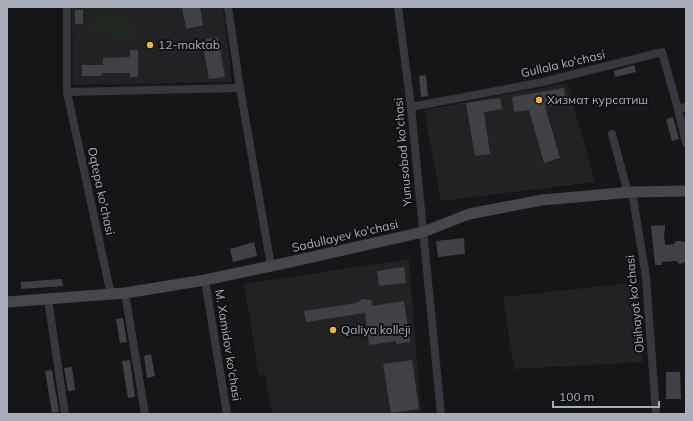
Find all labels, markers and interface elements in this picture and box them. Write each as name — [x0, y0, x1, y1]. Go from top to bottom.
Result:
place label: 12-maktab — [158, 37, 220, 52]
marker: 12-maktab — [145, 40, 155, 50]
street label: Gullola ko'chasi — [519, 47, 607, 80]
place label: Хизмат курсатиш — [547, 92, 648, 107]
marker: Хизмат курсатиш — [534, 95, 544, 105]
street label: Yunusobod ko'chasi — [390, 97, 415, 208]
street label: Oqtepa ko'chasi — [85, 146, 118, 236]
street label: Sadullayev ko'chasi — [290, 216, 400, 255]
street label: Obihayot ko'chasi — [622, 254, 647, 354]
street label: M. Xamidov ko'chasi — [212, 288, 245, 402]
place label: Qaliya kolleji — [341, 322, 411, 337]
marker: Qaliya kolleji — [328, 325, 338, 335]
scale bar — [553, 383, 659, 409]
text: 100 m — [559, 389, 594, 404]

